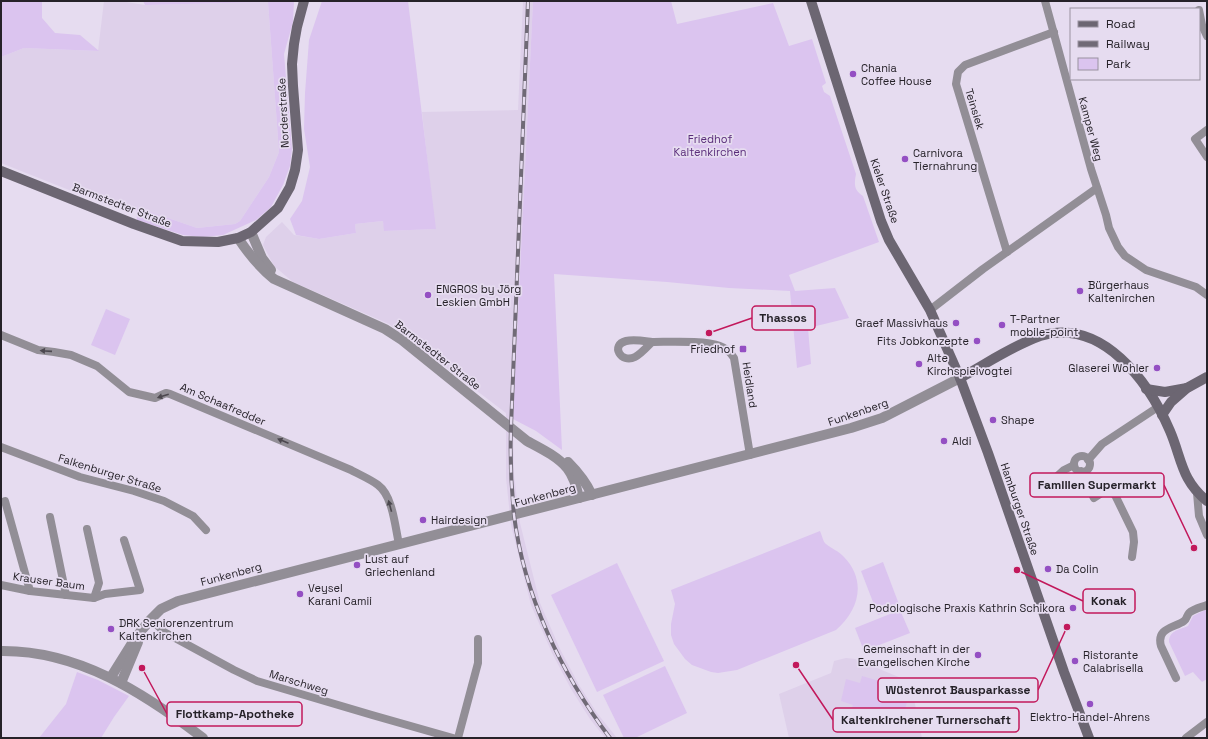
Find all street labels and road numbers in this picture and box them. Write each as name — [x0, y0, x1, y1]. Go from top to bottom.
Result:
street label: Norderstraße — [274, 78, 292, 148]
street label: Teinsiek — [962, 87, 988, 131]
street label: Kamper Weg — [1076, 95, 1106, 163]
street label: Kieler Straße — [867, 157, 903, 225]
street label: Barmstedter Straße — [70, 180, 174, 230]
street label: Barmstedter Straße — [392, 317, 484, 393]
street label: Heidland — [739, 361, 761, 409]
street label: Am Schaafredder — [178, 380, 268, 428]
street label: Funkenberg — [826, 395, 890, 429]
street label: Falkenburger Straße — [57, 451, 163, 495]
street label: Hamburger Straße — [998, 461, 1042, 557]
street label: Funkenberg — [513, 480, 577, 510]
street label: Funkenberg — [199, 559, 263, 589]
street label: Krauser Baum — [12, 569, 86, 593]
street label: Marschweg — [268, 666, 330, 698]

